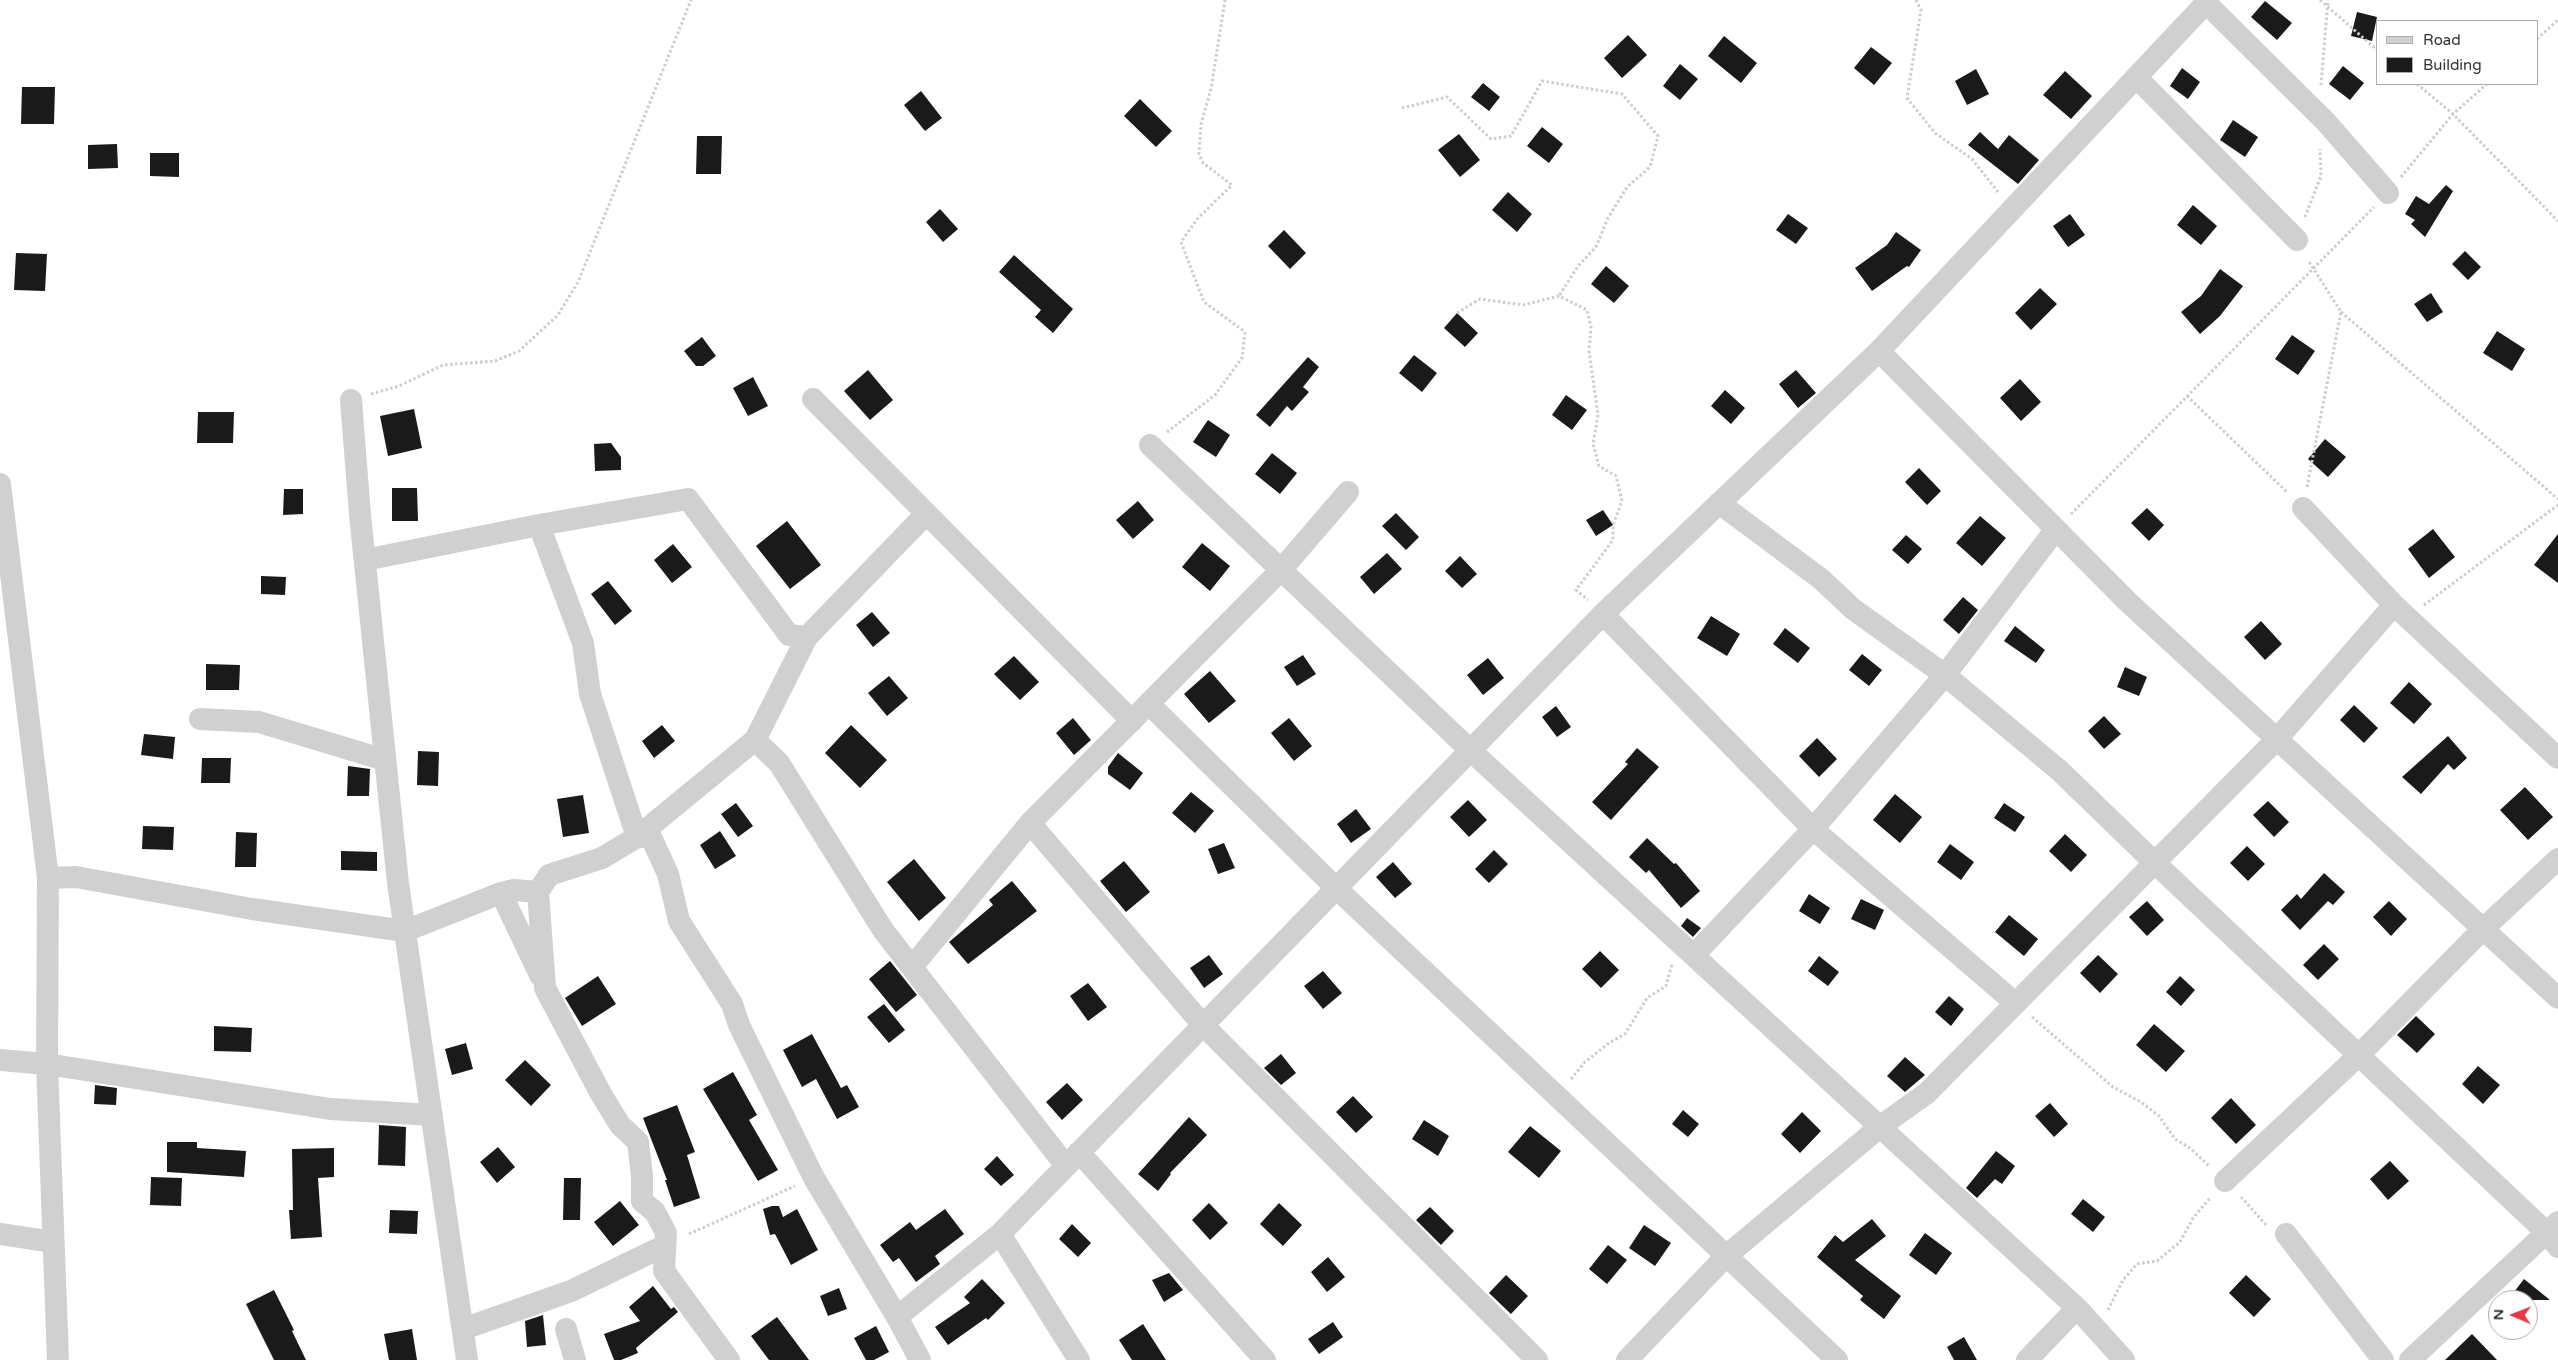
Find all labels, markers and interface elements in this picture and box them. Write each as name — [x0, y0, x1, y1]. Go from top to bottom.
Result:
legend — [2376, 20, 2538, 85]
text: Road — [2423, 31, 2461, 49]
text: Building — [2423, 56, 2482, 74]
north arrow — [2488, 1290, 2538, 1340]
text: N — [2490, 1309, 2507, 1321]

